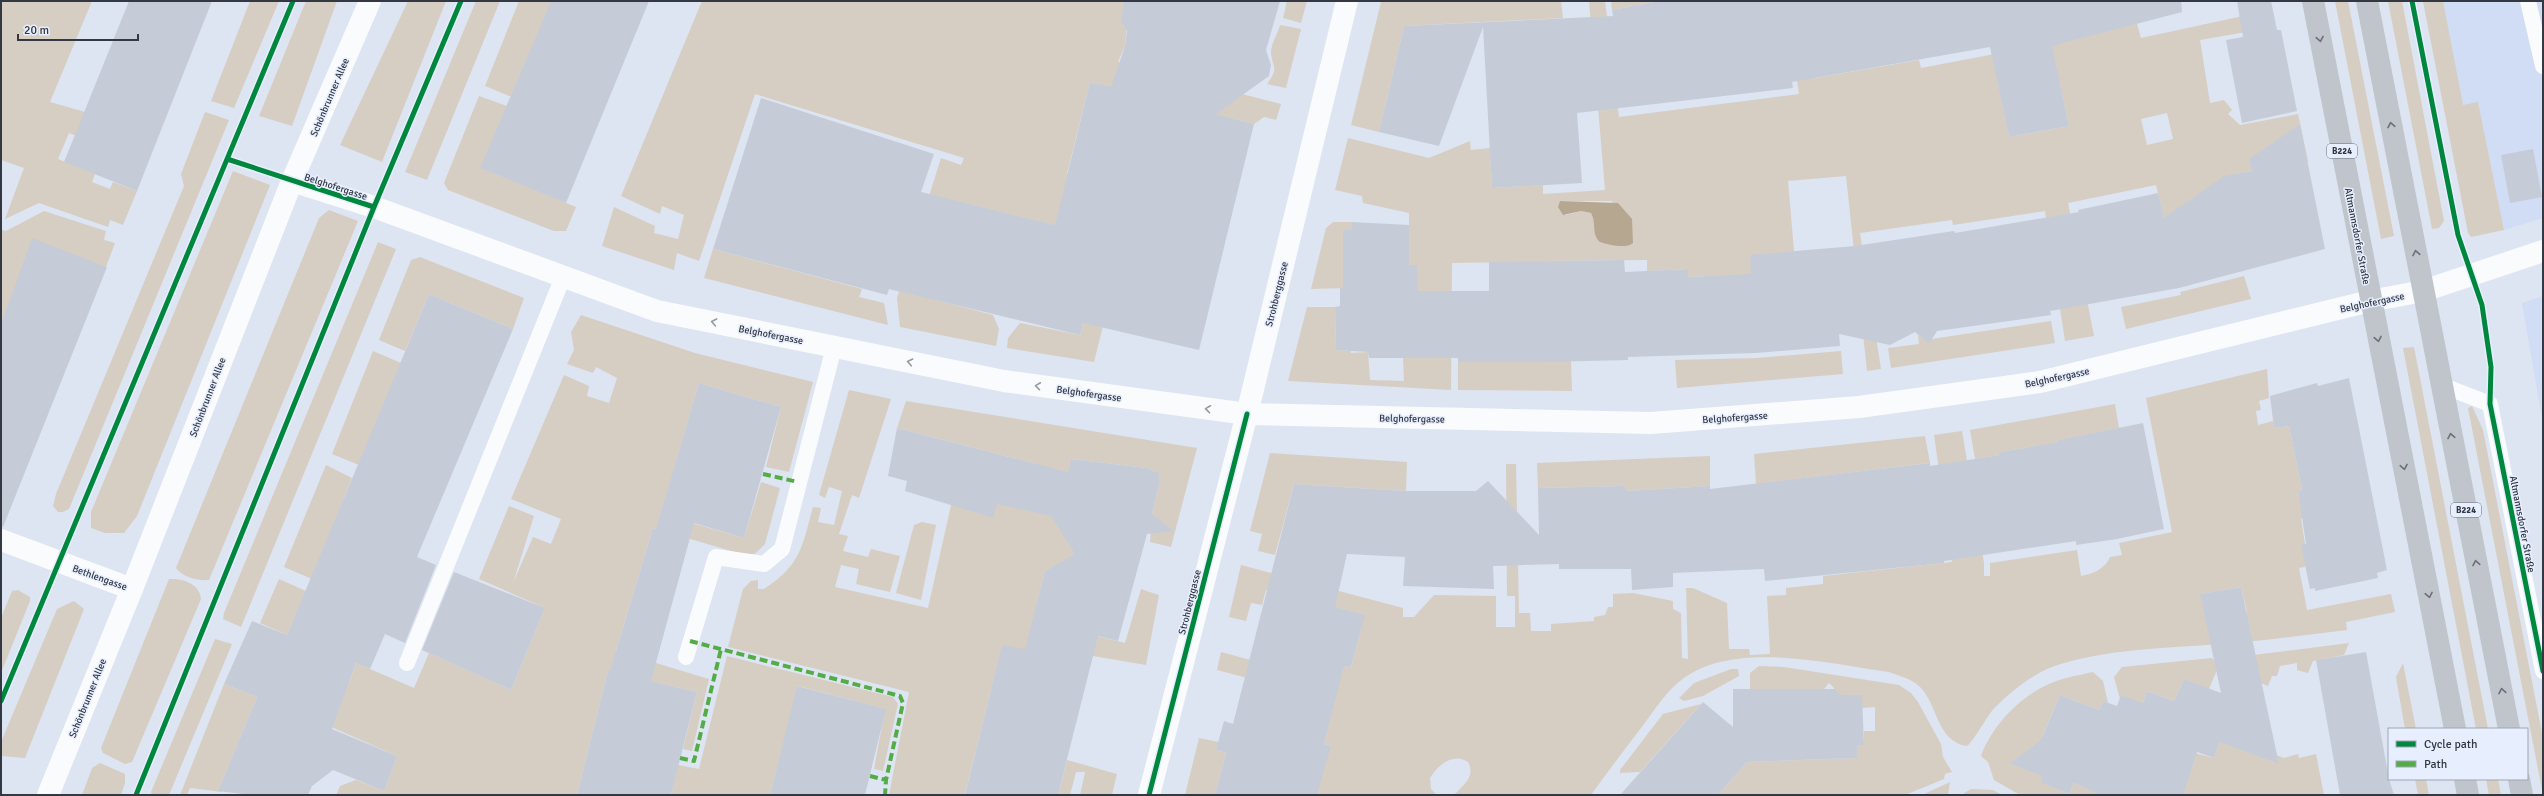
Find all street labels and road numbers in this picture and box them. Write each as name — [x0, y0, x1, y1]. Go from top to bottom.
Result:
street label: Schönbrunner Allee — [308, 56, 352, 139]
road number: B224 — [2327, 144, 2357, 158]
street label: Belghofergasse — [303, 171, 369, 203]
street label: Altmannsdorfer Straße — [2342, 187, 2372, 286]
street label: Strohberggasse — [1263, 261, 1291, 328]
street label: Belghofergasse — [2339, 290, 2406, 316]
street label: Belghofergasse — [737, 323, 804, 347]
street label: Schönbrunner Allee — [187, 356, 229, 439]
street label: Belghofergasse — [2024, 365, 2091, 391]
street label: Belghofergasse — [1055, 383, 1122, 405]
street label: Belghofergasse — [1702, 410, 1768, 426]
street label: Belghofergasse — [1379, 412, 1445, 426]
street label: Altmannsdorfer Straße — [2507, 475, 2537, 574]
road number: B224 — [2451, 503, 2481, 517]
street label: Bethlengasse — [71, 562, 129, 593]
street label: Strohberggasse — [1176, 569, 1204, 636]
street label: Schönbrunner Allee — [67, 657, 109, 740]

